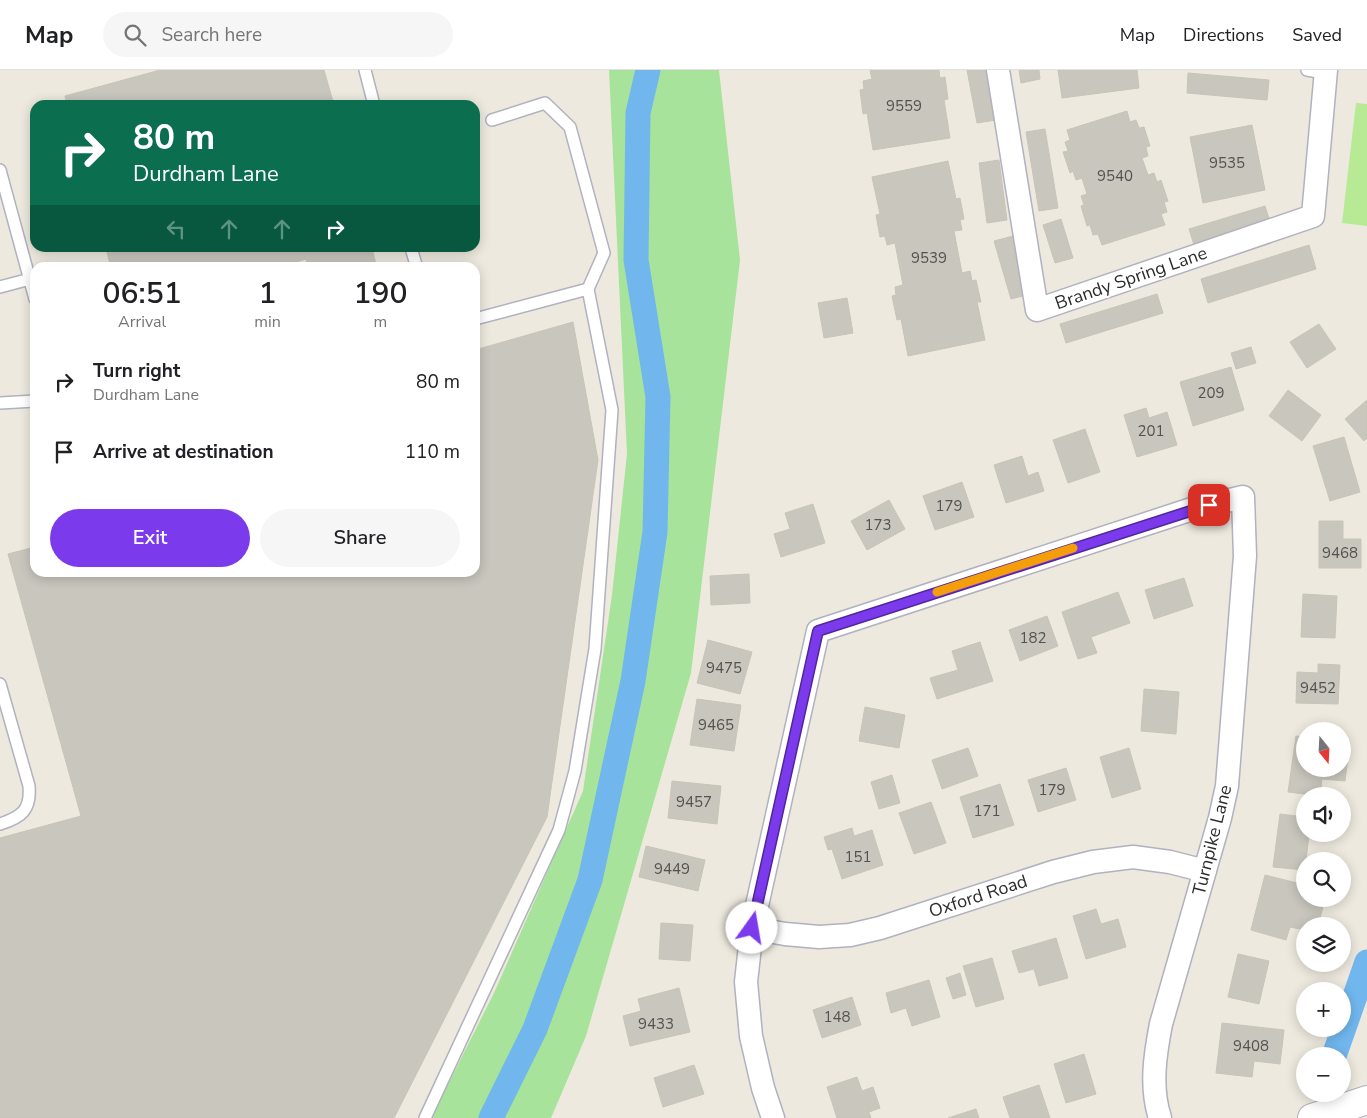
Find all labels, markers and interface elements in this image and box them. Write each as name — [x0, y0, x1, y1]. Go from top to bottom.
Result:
search box — [103, 12, 453, 57]
text: Map — [25, 19, 73, 51]
icon: search — [121, 21, 149, 49]
text: Search here — [161, 22, 262, 48]
text: Map — [1120, 23, 1155, 47]
text: Directions — [1183, 23, 1264, 47]
text: Saved — [1292, 23, 1342, 47]
house number: 9559 — [886, 96, 922, 116]
text: 80 m — [133, 114, 215, 161]
icon: right — [50, 120, 115, 185]
house number: 9535 — [1209, 153, 1245, 173]
text: Durdham Lane — [133, 159, 279, 189]
house number: 9540 — [1097, 166, 1133, 186]
icon: left — [162, 215, 190, 243]
icon: ahead — [215, 215, 243, 243]
icon: ahead — [268, 215, 296, 243]
icon: right — [321, 215, 349, 243]
street label: Brandy Spring Lane — [1052, 241, 1210, 315]
house number: 9539 — [911, 248, 947, 268]
text: 06:51 — [103, 273, 182, 314]
text: 1 — [259, 273, 277, 314]
text: 190 — [353, 273, 407, 314]
text: Arrival — [118, 311, 166, 333]
text: min — [254, 311, 281, 333]
text: m — [374, 311, 387, 333]
text: Turn right — [93, 358, 180, 384]
icon: right — [50, 368, 78, 396]
text: 80 m — [416, 369, 460, 395]
house number: 209 — [1197, 383, 1225, 403]
text: Durdham Lane — [93, 384, 199, 406]
house number: 201 — [1137, 421, 1165, 441]
icon: arrive — [50, 438, 78, 466]
text: Arrive at destination — [93, 439, 274, 465]
text: 110 m — [405, 439, 460, 465]
pin — [1188, 484, 1230, 526]
icon: arrive — [1195, 491, 1223, 519]
house number: 179 — [935, 496, 963, 516]
button: Exit — [50, 509, 250, 567]
button: Share — [260, 509, 460, 567]
house number: 173 — [864, 515, 892, 535]
house number: 9468 — [1322, 543, 1358, 563]
house number: 182 — [1019, 628, 1047, 648]
house number: 9475 — [706, 658, 742, 678]
house number: 9452 — [1300, 678, 1336, 698]
house number: 9465 — [698, 715, 734, 735]
north arrow — [1296, 722, 1351, 778]
map controls — [1296, 722, 1351, 1102]
house number: 179 — [1038, 780, 1066, 800]
street label: Turnpike Lane — [1187, 782, 1237, 898]
button: sound — [1296, 787, 1351, 842]
house number: 9457 — [676, 792, 712, 812]
house number: 171 — [973, 801, 1001, 821]
house number: 151 — [844, 847, 872, 867]
button: search — [1296, 852, 1351, 907]
house number: 9449 — [654, 859, 690, 879]
street label: Oxford Road — [926, 869, 1030, 923]
position arrow — [725, 901, 777, 953]
button: layers — [1296, 917, 1351, 972]
button: + — [1296, 982, 1351, 1037]
house number: 148 — [823, 1007, 851, 1027]
house number: 9433 — [638, 1014, 674, 1034]
house number: 9408 — [1233, 1036, 1269, 1056]
button: − — [1296, 1047, 1351, 1102]

